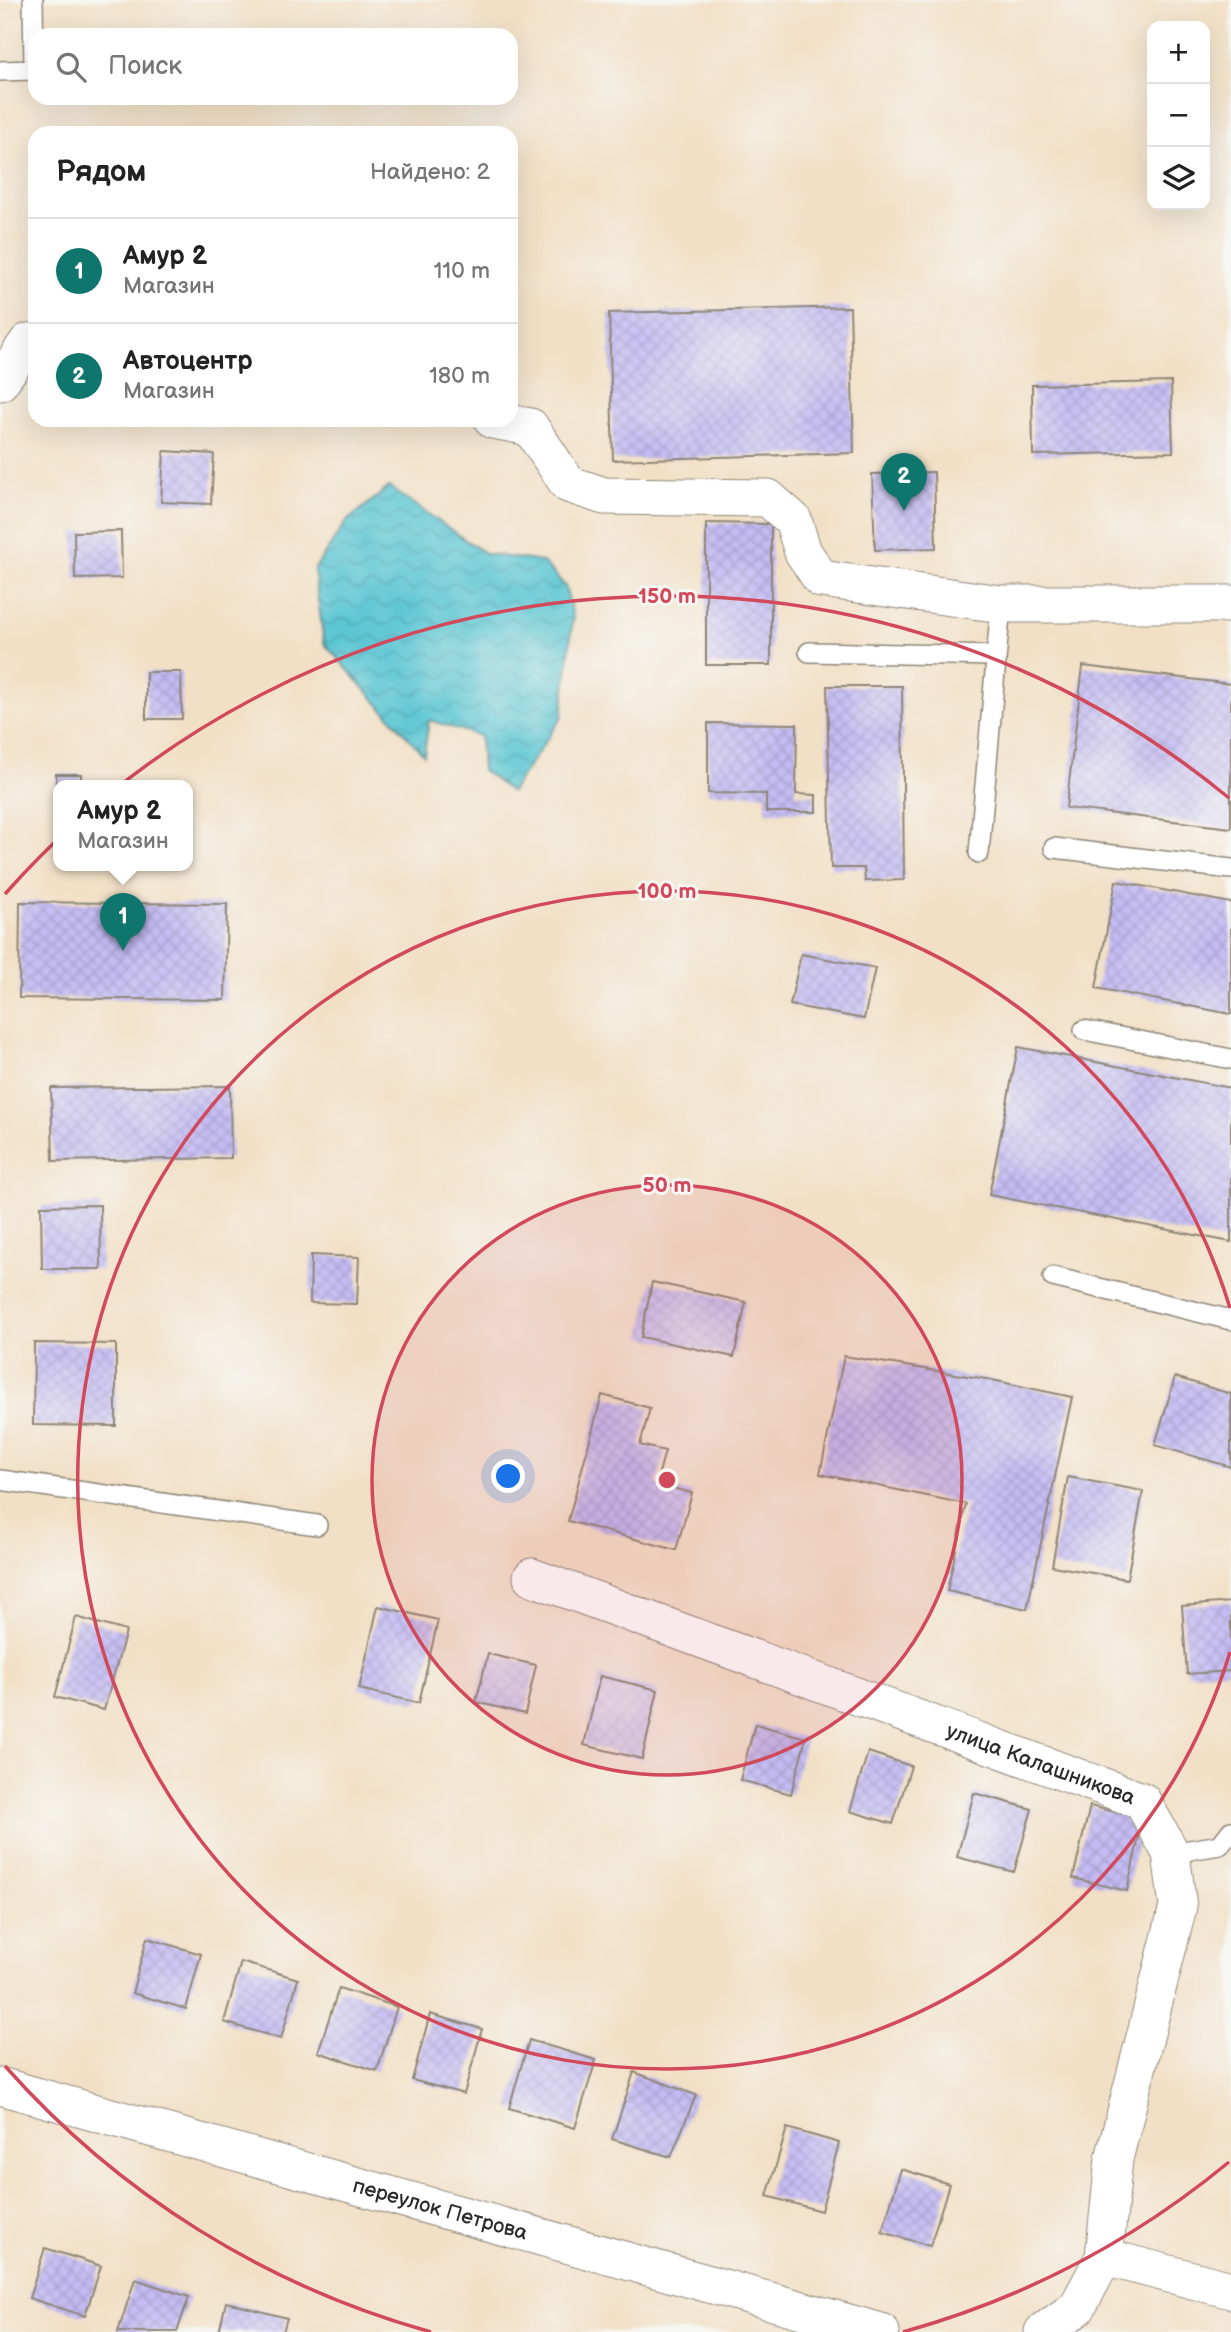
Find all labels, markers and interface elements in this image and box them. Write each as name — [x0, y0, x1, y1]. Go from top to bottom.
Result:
map controls — [1147, 21, 1210, 210]
button: + — [1147, 21, 1210, 84]
search box — [28, 28, 518, 105]
icon: search — [52, 48, 90, 86]
text: Поиск — [108, 51, 182, 82]
button: − — [1147, 84, 1210, 147]
button: layers — [1147, 147, 1210, 210]
text: Рядом — [56, 154, 146, 190]
text: Найдено: 2 — [370, 158, 490, 186]
text: Амур 2 — [123, 241, 207, 272]
text: 1 — [74, 257, 84, 285]
text: 110 m — [433, 257, 490, 285]
text: Магазин — [123, 272, 215, 300]
text: Автоцентр — [123, 346, 253, 377]
text: 2 — [72, 362, 86, 390]
text: 180 m — [429, 362, 490, 390]
text: Магазин — [123, 377, 215, 405]
pin: 2 — [881, 453, 927, 511]
text: 150 m — [638, 584, 696, 609]
popup — [53, 780, 193, 871]
text: Амур 2 — [77, 796, 161, 827]
text: Магазин — [77, 827, 169, 855]
text: 100 m — [638, 879, 696, 904]
pin: 1 — [100, 893, 146, 951]
text: 50 m — [643, 1173, 691, 1198]
your location — [491, 1459, 525, 1493]
centre of rings — [655, 1468, 679, 1492]
street label: улица Калашникова — [943, 1718, 1139, 1811]
street label: переулок Петрова — [350, 2173, 531, 2246]

